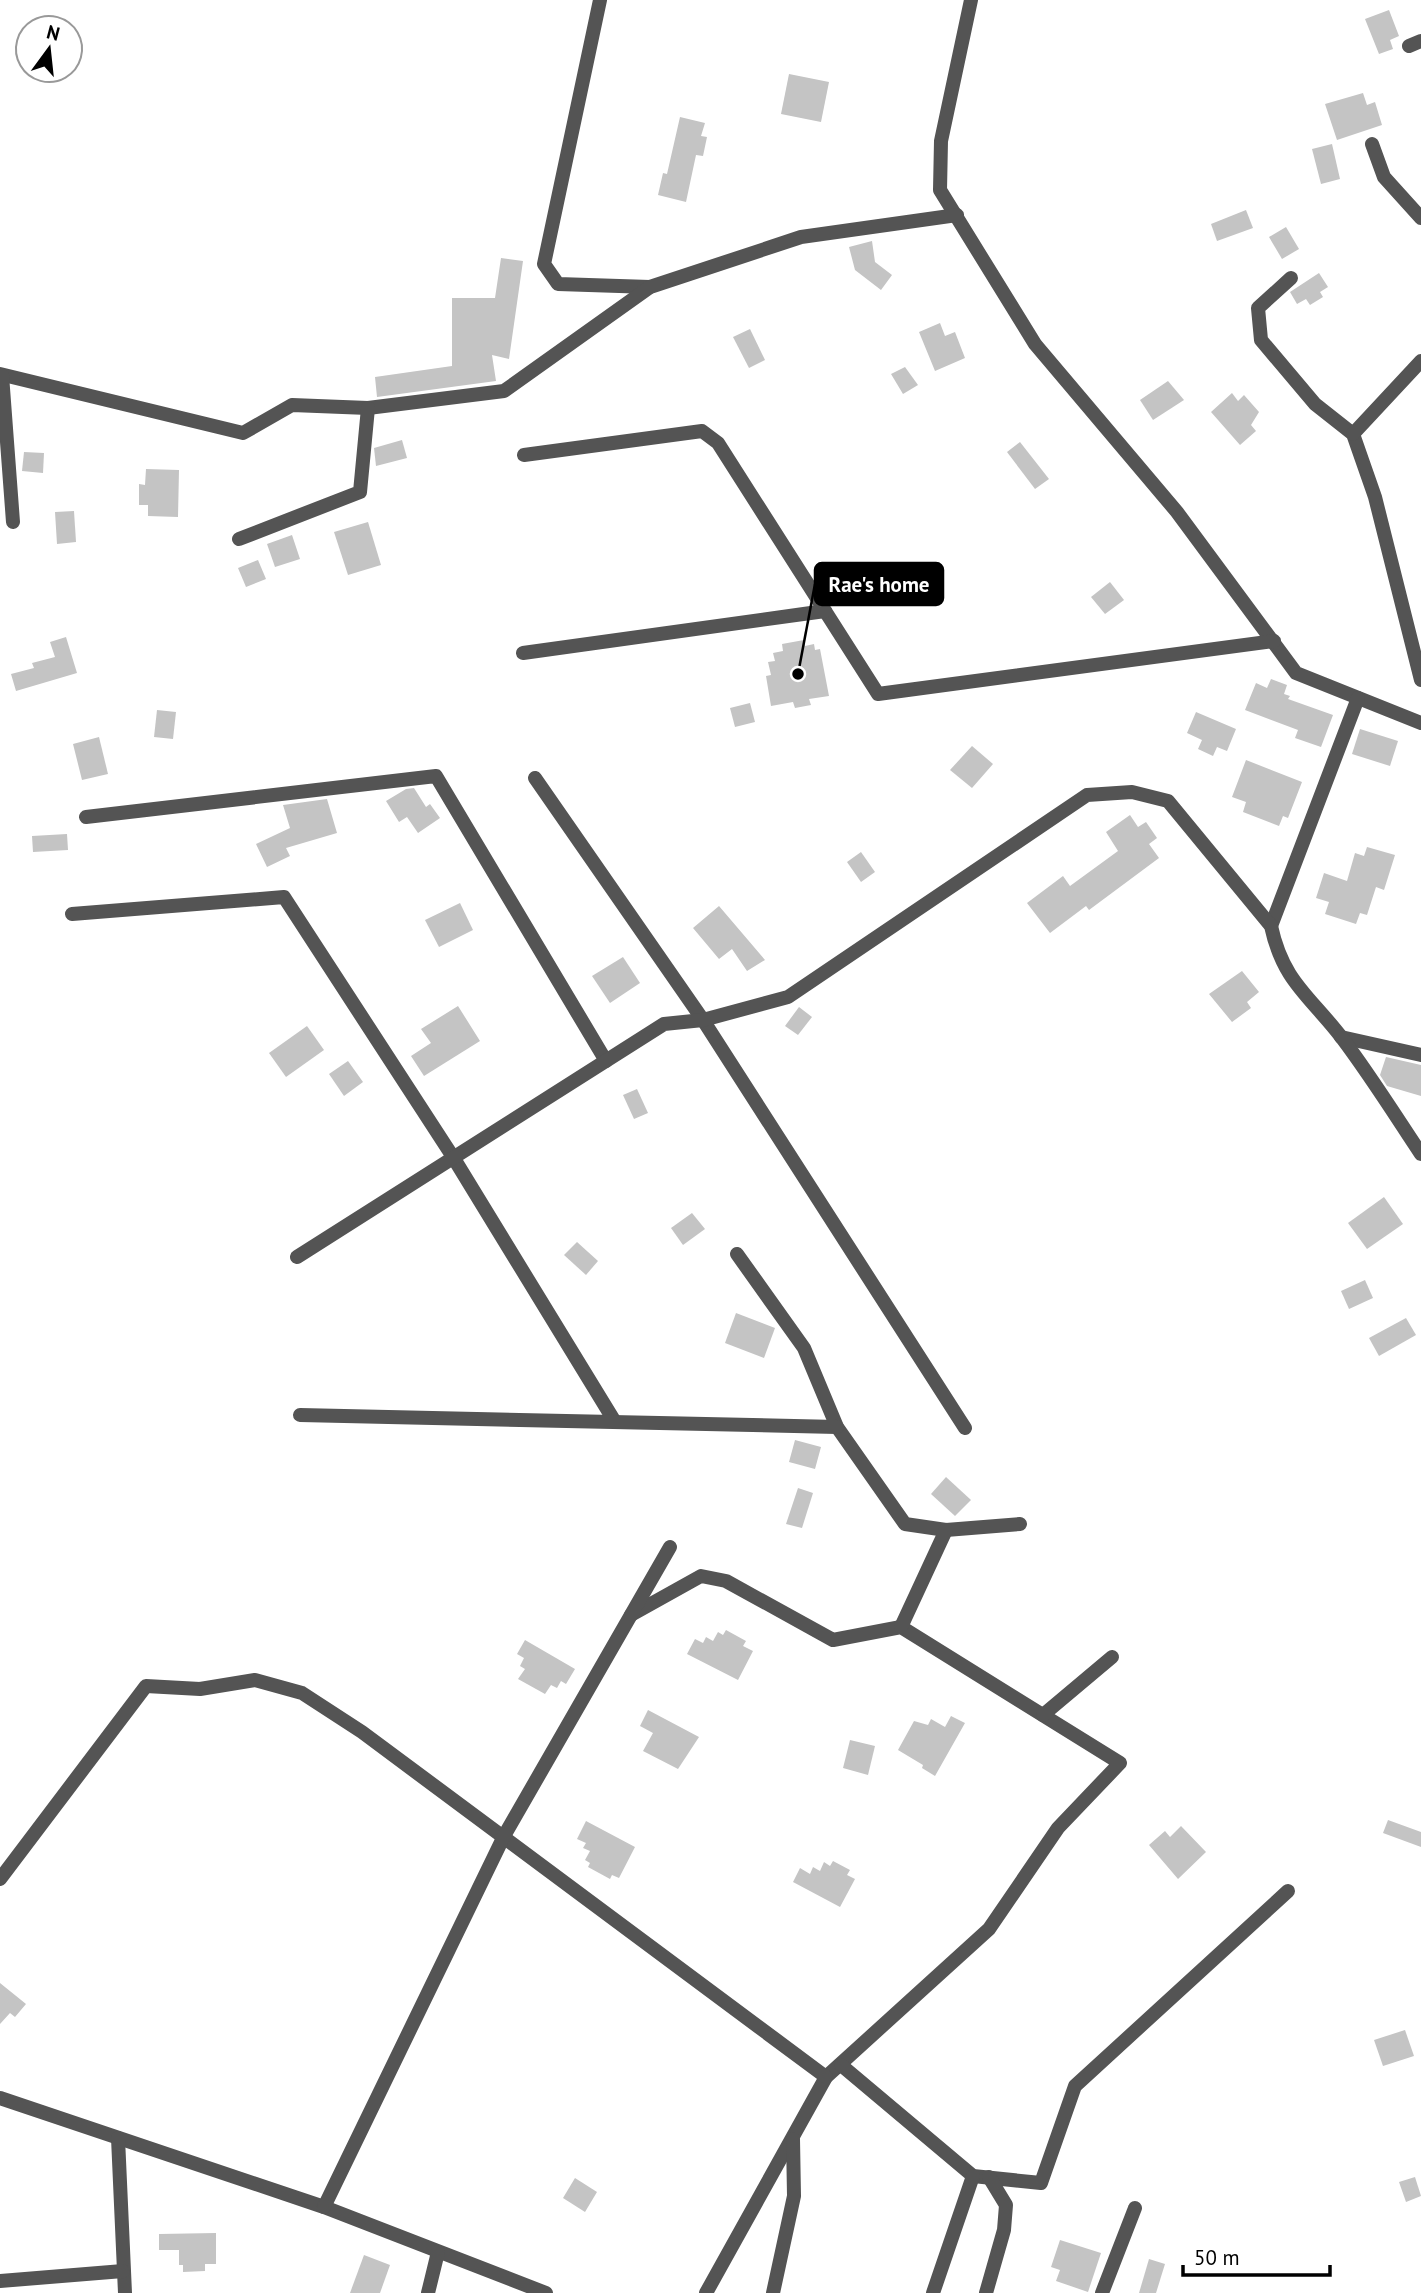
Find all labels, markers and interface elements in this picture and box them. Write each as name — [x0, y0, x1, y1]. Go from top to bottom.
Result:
north arrow — [14, 14, 84, 84]
text: N — [44, 19, 63, 46]
callout: Rae's home — [815, 563, 943, 605]
text: Rae's home — [829, 571, 929, 598]
scale bar — [1183, 2234, 1330, 2278]
text: 50 m — [1194, 2244, 1240, 2271]

